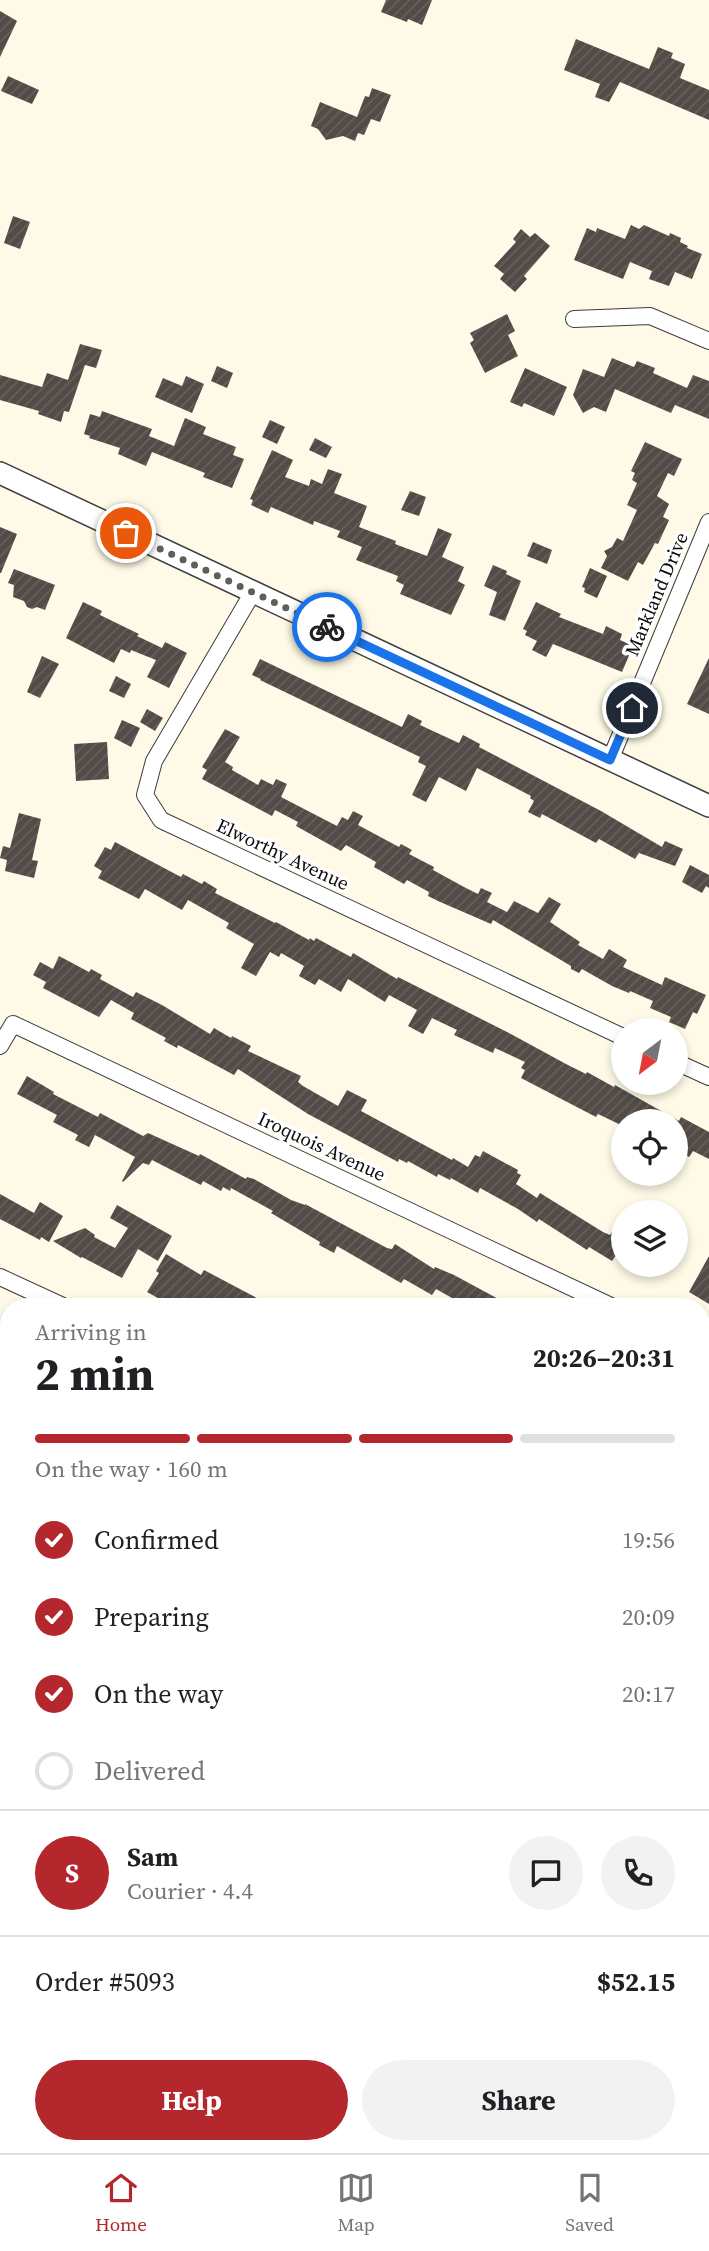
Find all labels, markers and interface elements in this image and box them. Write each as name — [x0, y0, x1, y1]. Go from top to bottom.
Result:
pin — [96, 503, 156, 563]
icon: bag — [107, 514, 145, 552]
street label: Markland Drive — [618, 528, 694, 660]
courier — [292, 592, 362, 662]
icon: bike — [308, 608, 346, 646]
pin — [602, 678, 662, 738]
icon: home — [613, 689, 651, 727]
street label: Elworthy Avenue — [212, 812, 354, 896]
north arrow — [611, 1018, 688, 1096]
map controls — [611, 1018, 688, 1277]
street label: Iroquois Avenue — [254, 1105, 390, 1187]
button: locate — [611, 1109, 688, 1186]
button: layers — [611, 1200, 688, 1277]
text: Arriving in — [35, 1316, 147, 1348]
text: 20:26–20:31 — [533, 1340, 675, 1376]
text: 2 min — [35, 1342, 154, 1405]
text: On the way · 160 m — [35, 1453, 228, 1485]
icon: check — [35, 1521, 73, 1559]
text: Confirmed — [94, 1522, 219, 1558]
text: 19:56 — [622, 1524, 675, 1556]
icon: check — [35, 1598, 73, 1636]
text: Preparing — [94, 1599, 209, 1635]
text: 20:09 — [622, 1601, 675, 1633]
icon: check — [35, 1675, 73, 1713]
text: On the way — [94, 1676, 223, 1712]
text: 20:17 — [622, 1678, 675, 1710]
text: Delivered — [94, 1753, 205, 1789]
button: chat — [509, 1836, 583, 1910]
button: phone — [601, 1836, 675, 1910]
text: Sam — [127, 1839, 178, 1875]
text: S — [65, 1855, 79, 1891]
text: Courier · 4.4 — [127, 1875, 253, 1907]
text: Order #5093 — [35, 1964, 175, 2000]
text: $52.15 — [597, 1964, 675, 2000]
button: Help — [35, 2060, 348, 2140]
button: Share — [362, 2060, 675, 2140]
tab: Home — [95, 2169, 147, 2237]
tab: Map — [337, 2169, 375, 2237]
tab: Saved — [565, 2169, 614, 2237]

